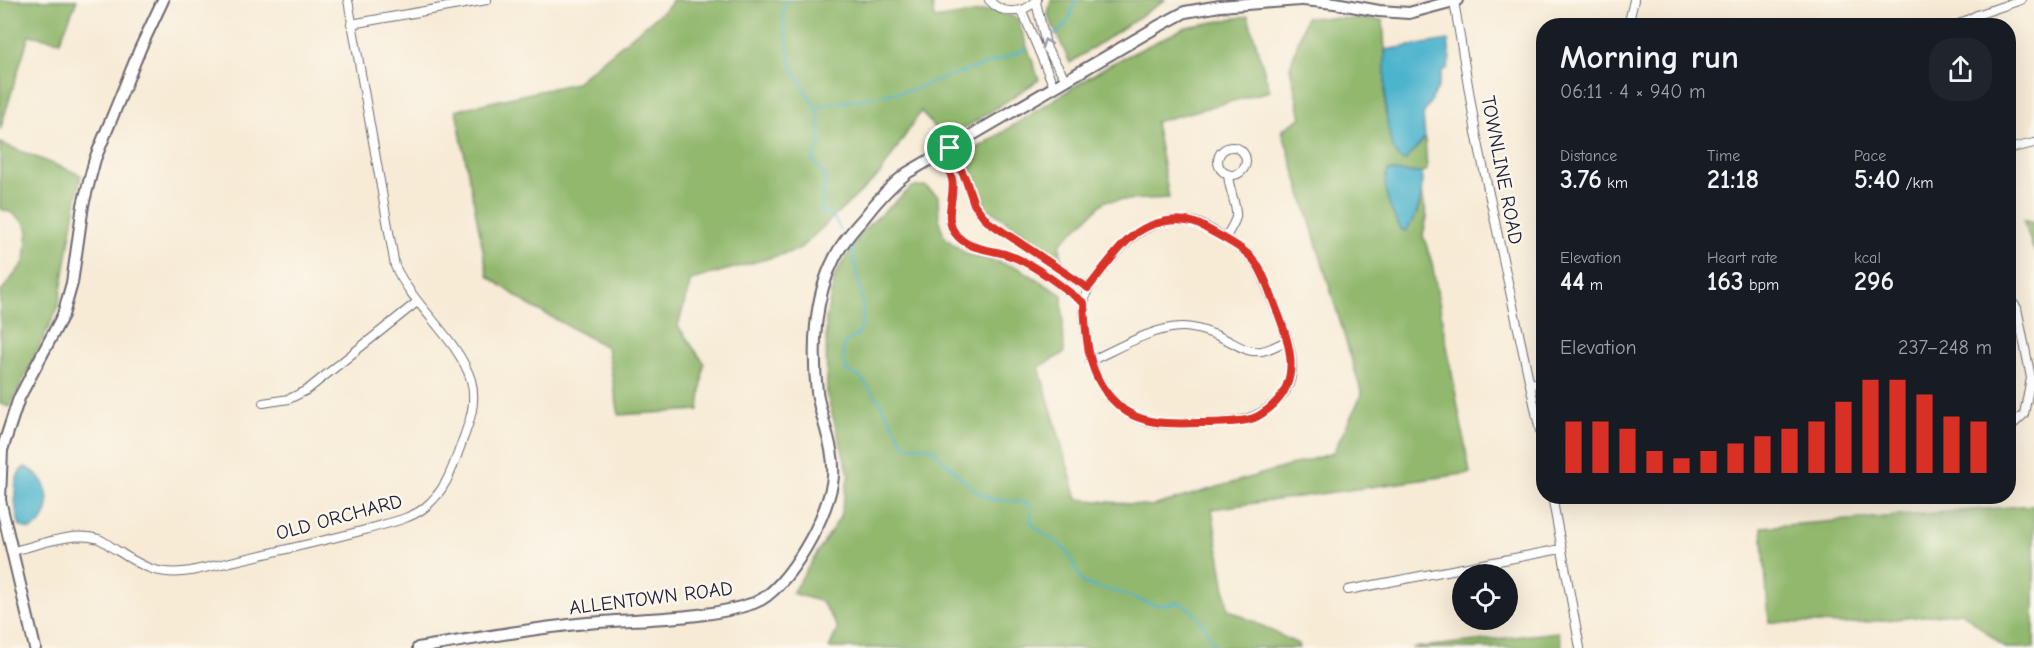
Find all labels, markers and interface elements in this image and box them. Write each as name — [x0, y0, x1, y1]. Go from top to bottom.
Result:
one-way arrow — [1041, 38, 1053, 49]
text: Morning run — [1560, 38, 1739, 76]
button: share — [1929, 38, 1992, 101]
text: 06:11 · 4 × 940 m — [1560, 80, 1706, 103]
street label: TOWNLINE ROAD — [1476, 94, 1528, 246]
pin — [924, 122, 975, 173]
icon: arrive — [933, 131, 966, 164]
text: Distance — [1560, 147, 1617, 165]
text: Time — [1707, 147, 1740, 165]
text: Pace — [1854, 147, 1886, 165]
text: 3.76 — [1560, 165, 1602, 195]
text: 21:18 — [1707, 165, 1759, 195]
text: 5:40 — [1854, 165, 1900, 195]
text: km — [1602, 174, 1628, 192]
text: /km — [1900, 174, 1934, 192]
text: Elevation — [1560, 249, 1621, 267]
text: Heart rate — [1707, 249, 1778, 267]
text: kcal — [1854, 249, 1881, 267]
text: 44 — [1560, 267, 1584, 297]
text: 163 — [1707, 267, 1744, 297]
text: 296 — [1854, 267, 1894, 297]
text: m — [1584, 276, 1603, 294]
text: bpm — [1744, 276, 1779, 294]
text: Elevation — [1560, 336, 1637, 359]
text: 237–248 m — [1898, 336, 1992, 359]
street label: OLD ORCHARD — [273, 489, 405, 545]
map controls — [1452, 564, 1518, 630]
button: locate — [1452, 564, 1518, 630]
street label: ALLENTOWN ROAD — [568, 577, 734, 619]

